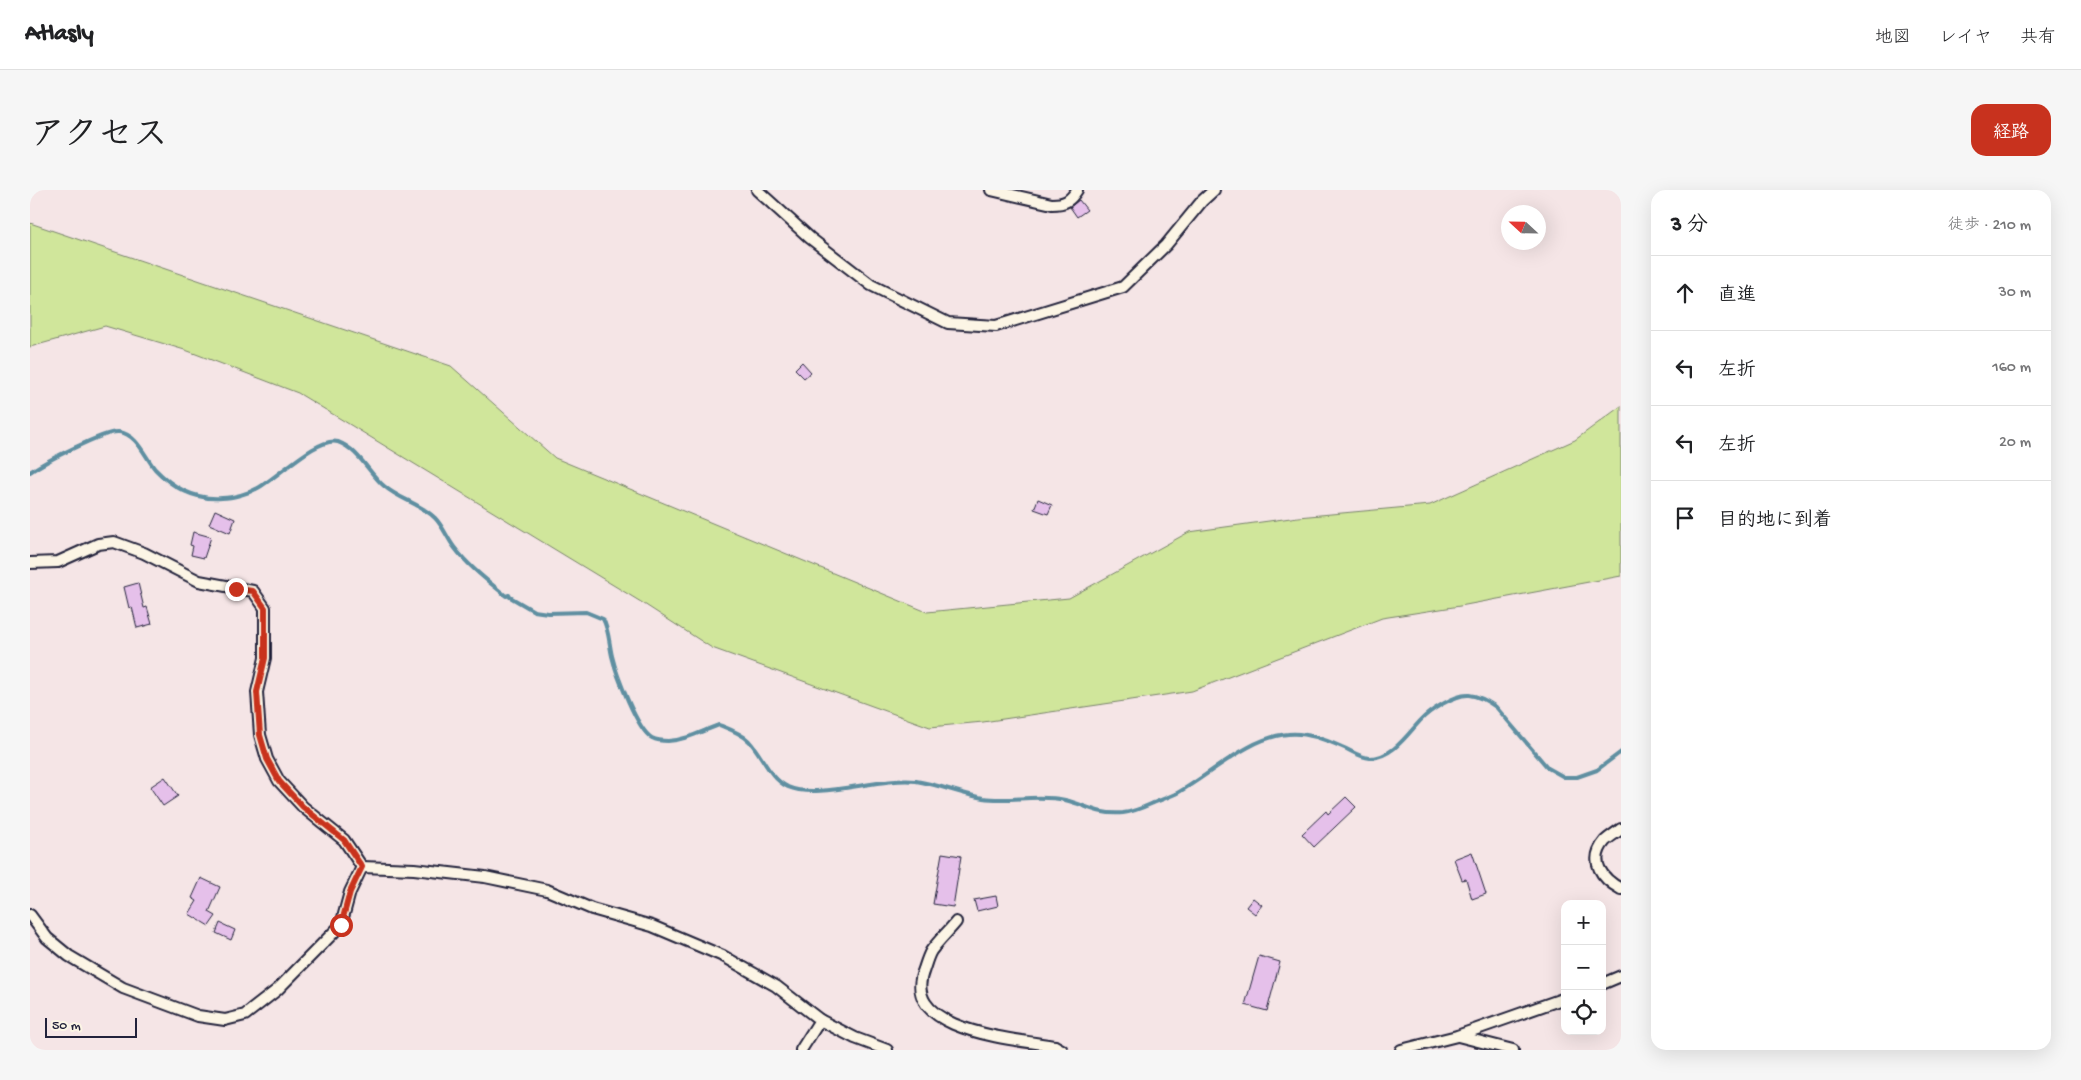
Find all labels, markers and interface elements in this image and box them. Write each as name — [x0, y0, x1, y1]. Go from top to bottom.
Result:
text: Atlasly — [25, 20, 94, 49]
text: 地図 — [1875, 28, 1911, 49]
text: レイヤ — [1939, 28, 1992, 49]
text: 共有 — [2020, 28, 2056, 49]
button: 経路 — [1971, 104, 2051, 156]
text: アクセス — [30, 117, 168, 158]
north arrow — [1501, 205, 1546, 250]
text: 3 分 — [1671, 214, 1708, 239]
text: 徒歩 · 210 m — [1948, 217, 2031, 236]
icon: ahead — [1671, 279, 1699, 307]
text: 30 m — [1998, 284, 2031, 303]
text: 直進 — [1718, 285, 1756, 308]
icon: left — [1671, 354, 1699, 382]
text: 160 m — [1992, 359, 2031, 378]
text: 左折 — [1718, 360, 1756, 383]
icon: left — [1671, 429, 1699, 457]
text: 20 m — [1999, 434, 2031, 453]
text: 左折 — [1718, 435, 1756, 458]
icon: arrive — [1671, 504, 1699, 532]
text: 目的地に到着 — [1718, 510, 1832, 533]
route end — [225, 578, 248, 601]
map controls — [1561, 900, 1606, 1035]
button: + — [1561, 900, 1606, 945]
route start — [330, 914, 353, 937]
button: − — [1561, 945, 1606, 990]
button: locate — [1561, 990, 1606, 1035]
scale bar — [45, 1015, 138, 1038]
text: 50 m — [52, 1018, 81, 1035]

